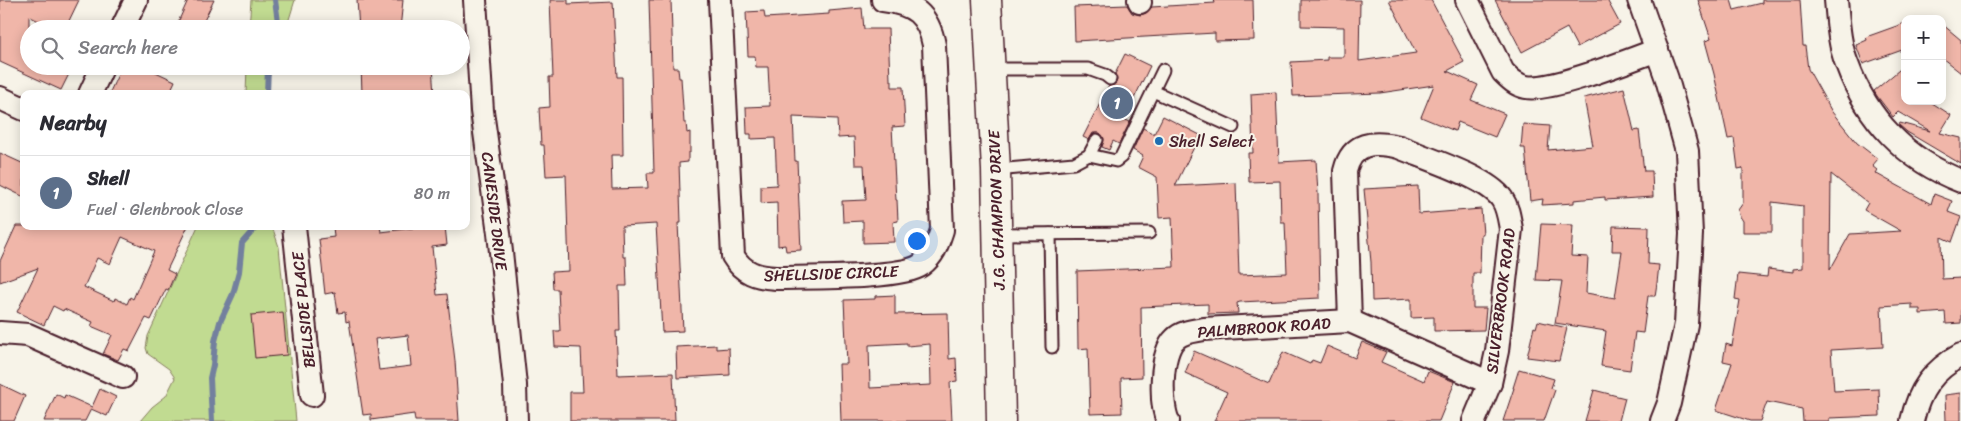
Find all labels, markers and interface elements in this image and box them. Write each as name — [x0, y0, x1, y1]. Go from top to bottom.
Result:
map controls — [1901, 15, 1946, 105]
button: + — [1901, 15, 1946, 60]
search box — [20, 20, 470, 75]
text: Search here — [78, 31, 178, 64]
icon: search — [38, 34, 66, 62]
button: − — [1901, 60, 1946, 105]
pin: 1 — [1101, 84, 1133, 122]
text: Nearby — [40, 104, 106, 142]
place label: Shell Select — [1169, 127, 1254, 156]
street label: J.G. CHAMPION DRIVE — [979, 128, 1014, 291]
marker: Shell Select — [1153, 135, 1165, 147]
street label: CANESIDE DRIVE — [473, 150, 516, 273]
text: Shell — [87, 162, 129, 195]
text: 1 — [53, 179, 59, 208]
text: 80 m — [414, 179, 450, 208]
text: Fuel · Glenbrook Close — [87, 195, 243, 224]
street label: SILVERBROOK ROAD — [1477, 226, 1524, 375]
your location — [904, 228, 930, 254]
street label: BELLSIDE PLACE — [283, 249, 324, 369]
street label: SHELLSIDE CIRCLE — [763, 257, 900, 290]
street label: PALMBROOK ROAD — [1196, 308, 1332, 347]

